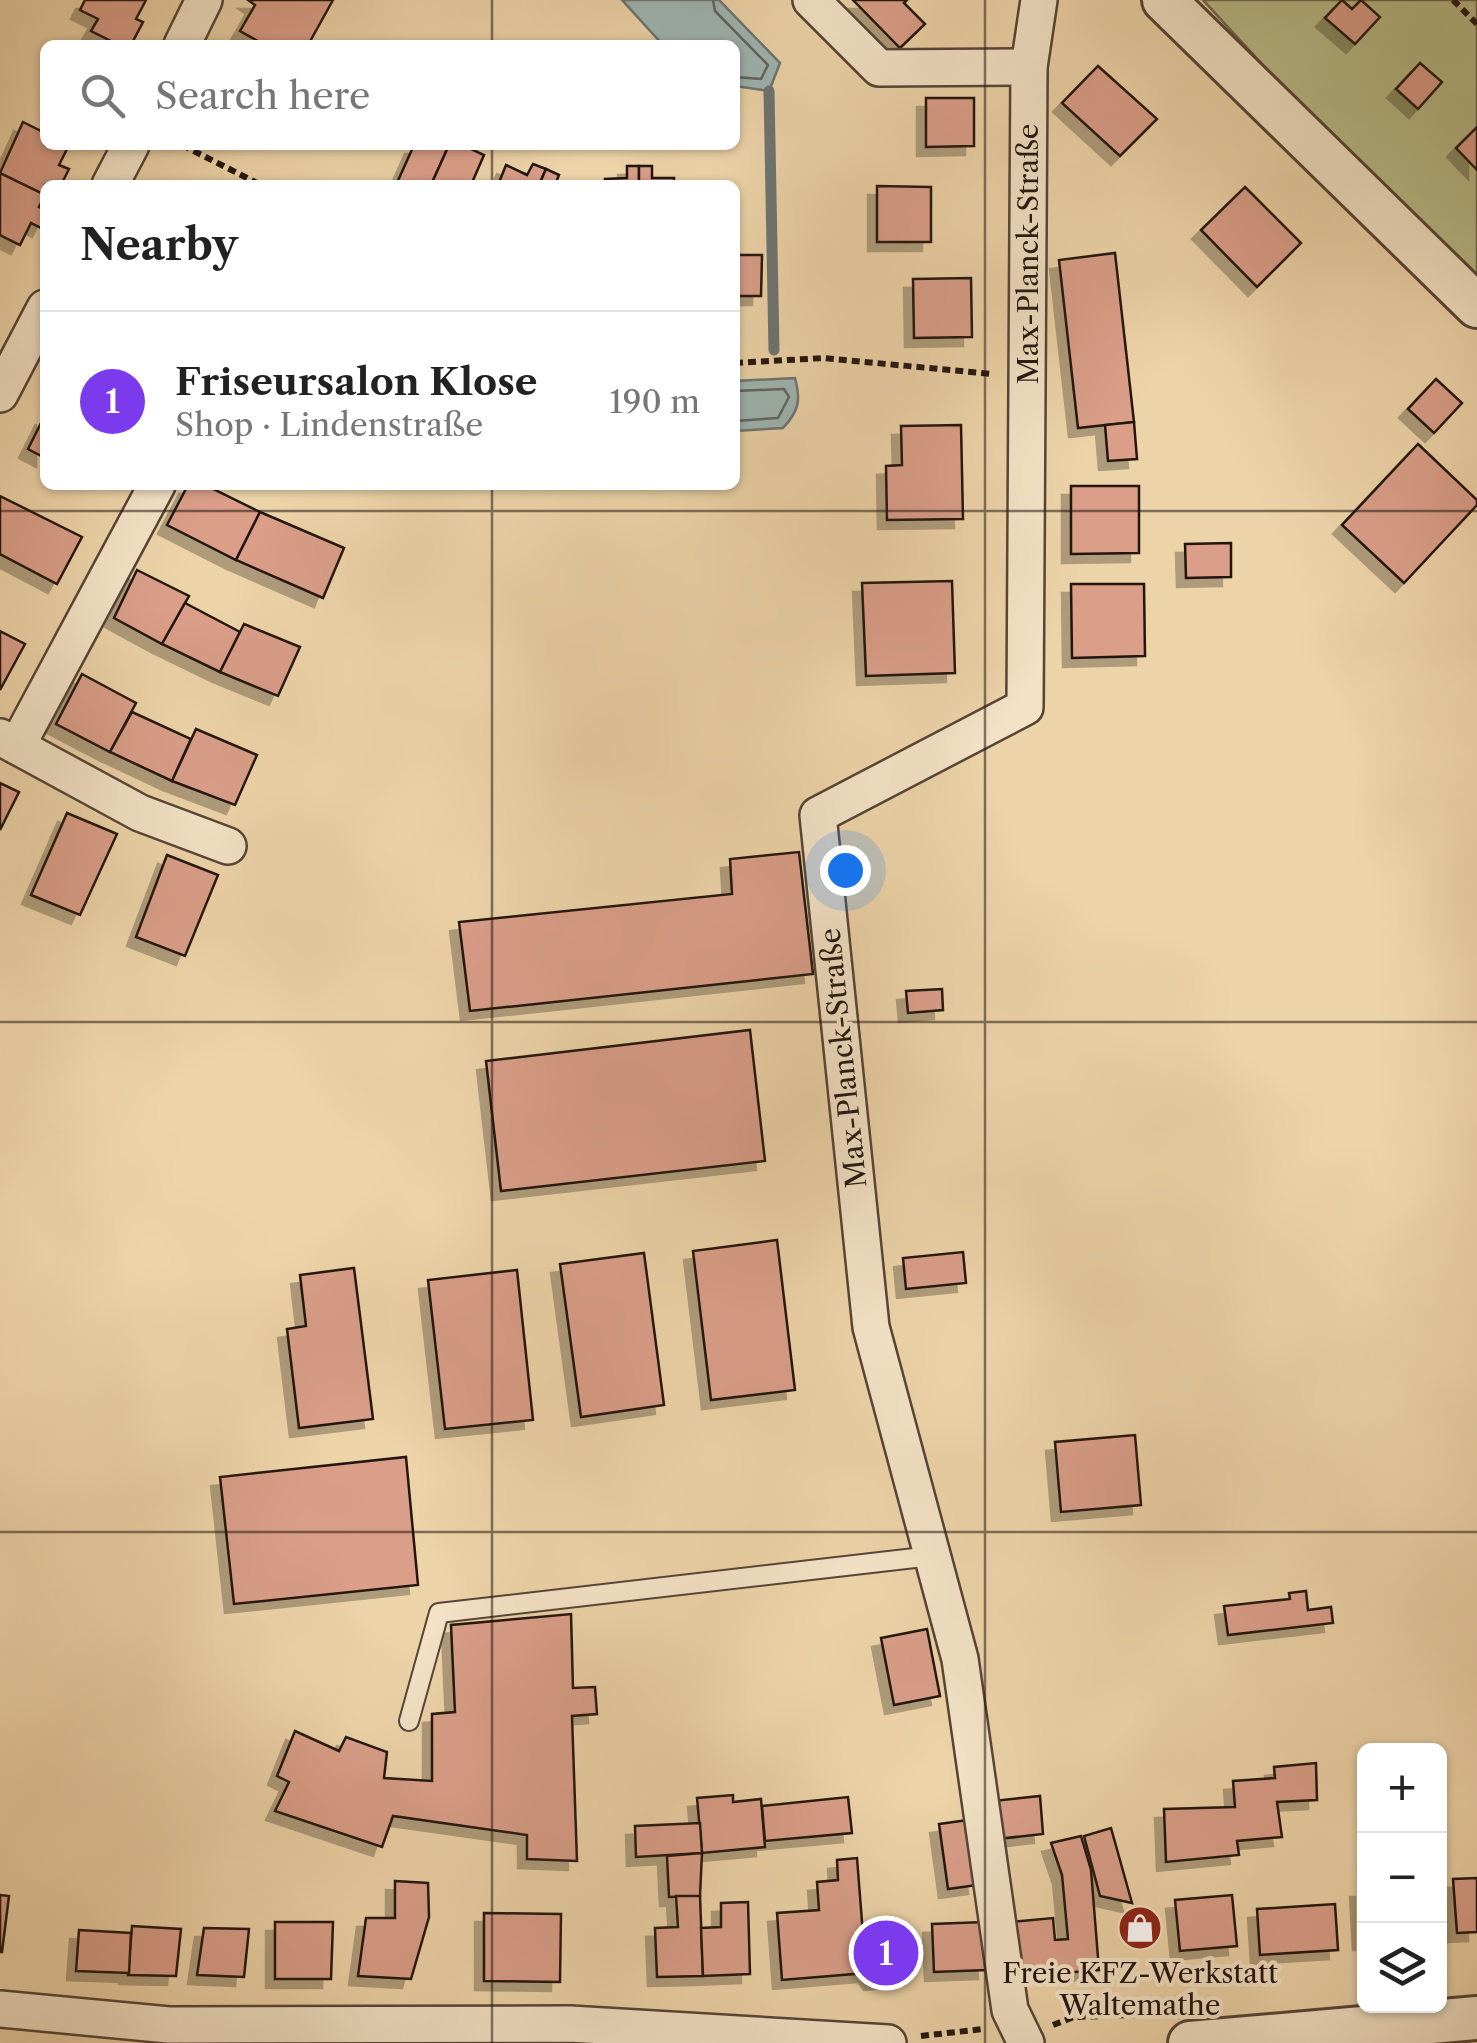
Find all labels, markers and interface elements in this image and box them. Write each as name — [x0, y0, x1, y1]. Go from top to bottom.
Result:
search box — [40, 40, 740, 150]
icon: search — [75, 68, 130, 123]
text: Search here — [155, 72, 370, 119]
street label: Max-Planck-Straße — [1011, 124, 1045, 384]
text: Nearby — [80, 219, 238, 271]
text: Friseursalon Klose — [175, 358, 538, 405]
text: 1 — [105, 382, 120, 421]
text: 190 m — [609, 382, 700, 421]
text: Shop · Lindenstraße — [175, 405, 483, 444]
your location — [820, 845, 871, 896]
street label: Max-Planck-Straße — [812, 927, 874, 1189]
map controls — [1357, 1743, 1447, 2013]
button: + — [1357, 1743, 1447, 1833]
button: − — [1357, 1833, 1447, 1923]
shop icon: Freie KFZ-Werkstatt Waltemathe — [1117, 1905, 1163, 1951]
pin: 1 — [854, 1916, 918, 1990]
button: layers — [1357, 1923, 1447, 2013]
place label: Freie KFZ-Werkstatt Waltemathe — [1002, 1956, 1278, 2022]

